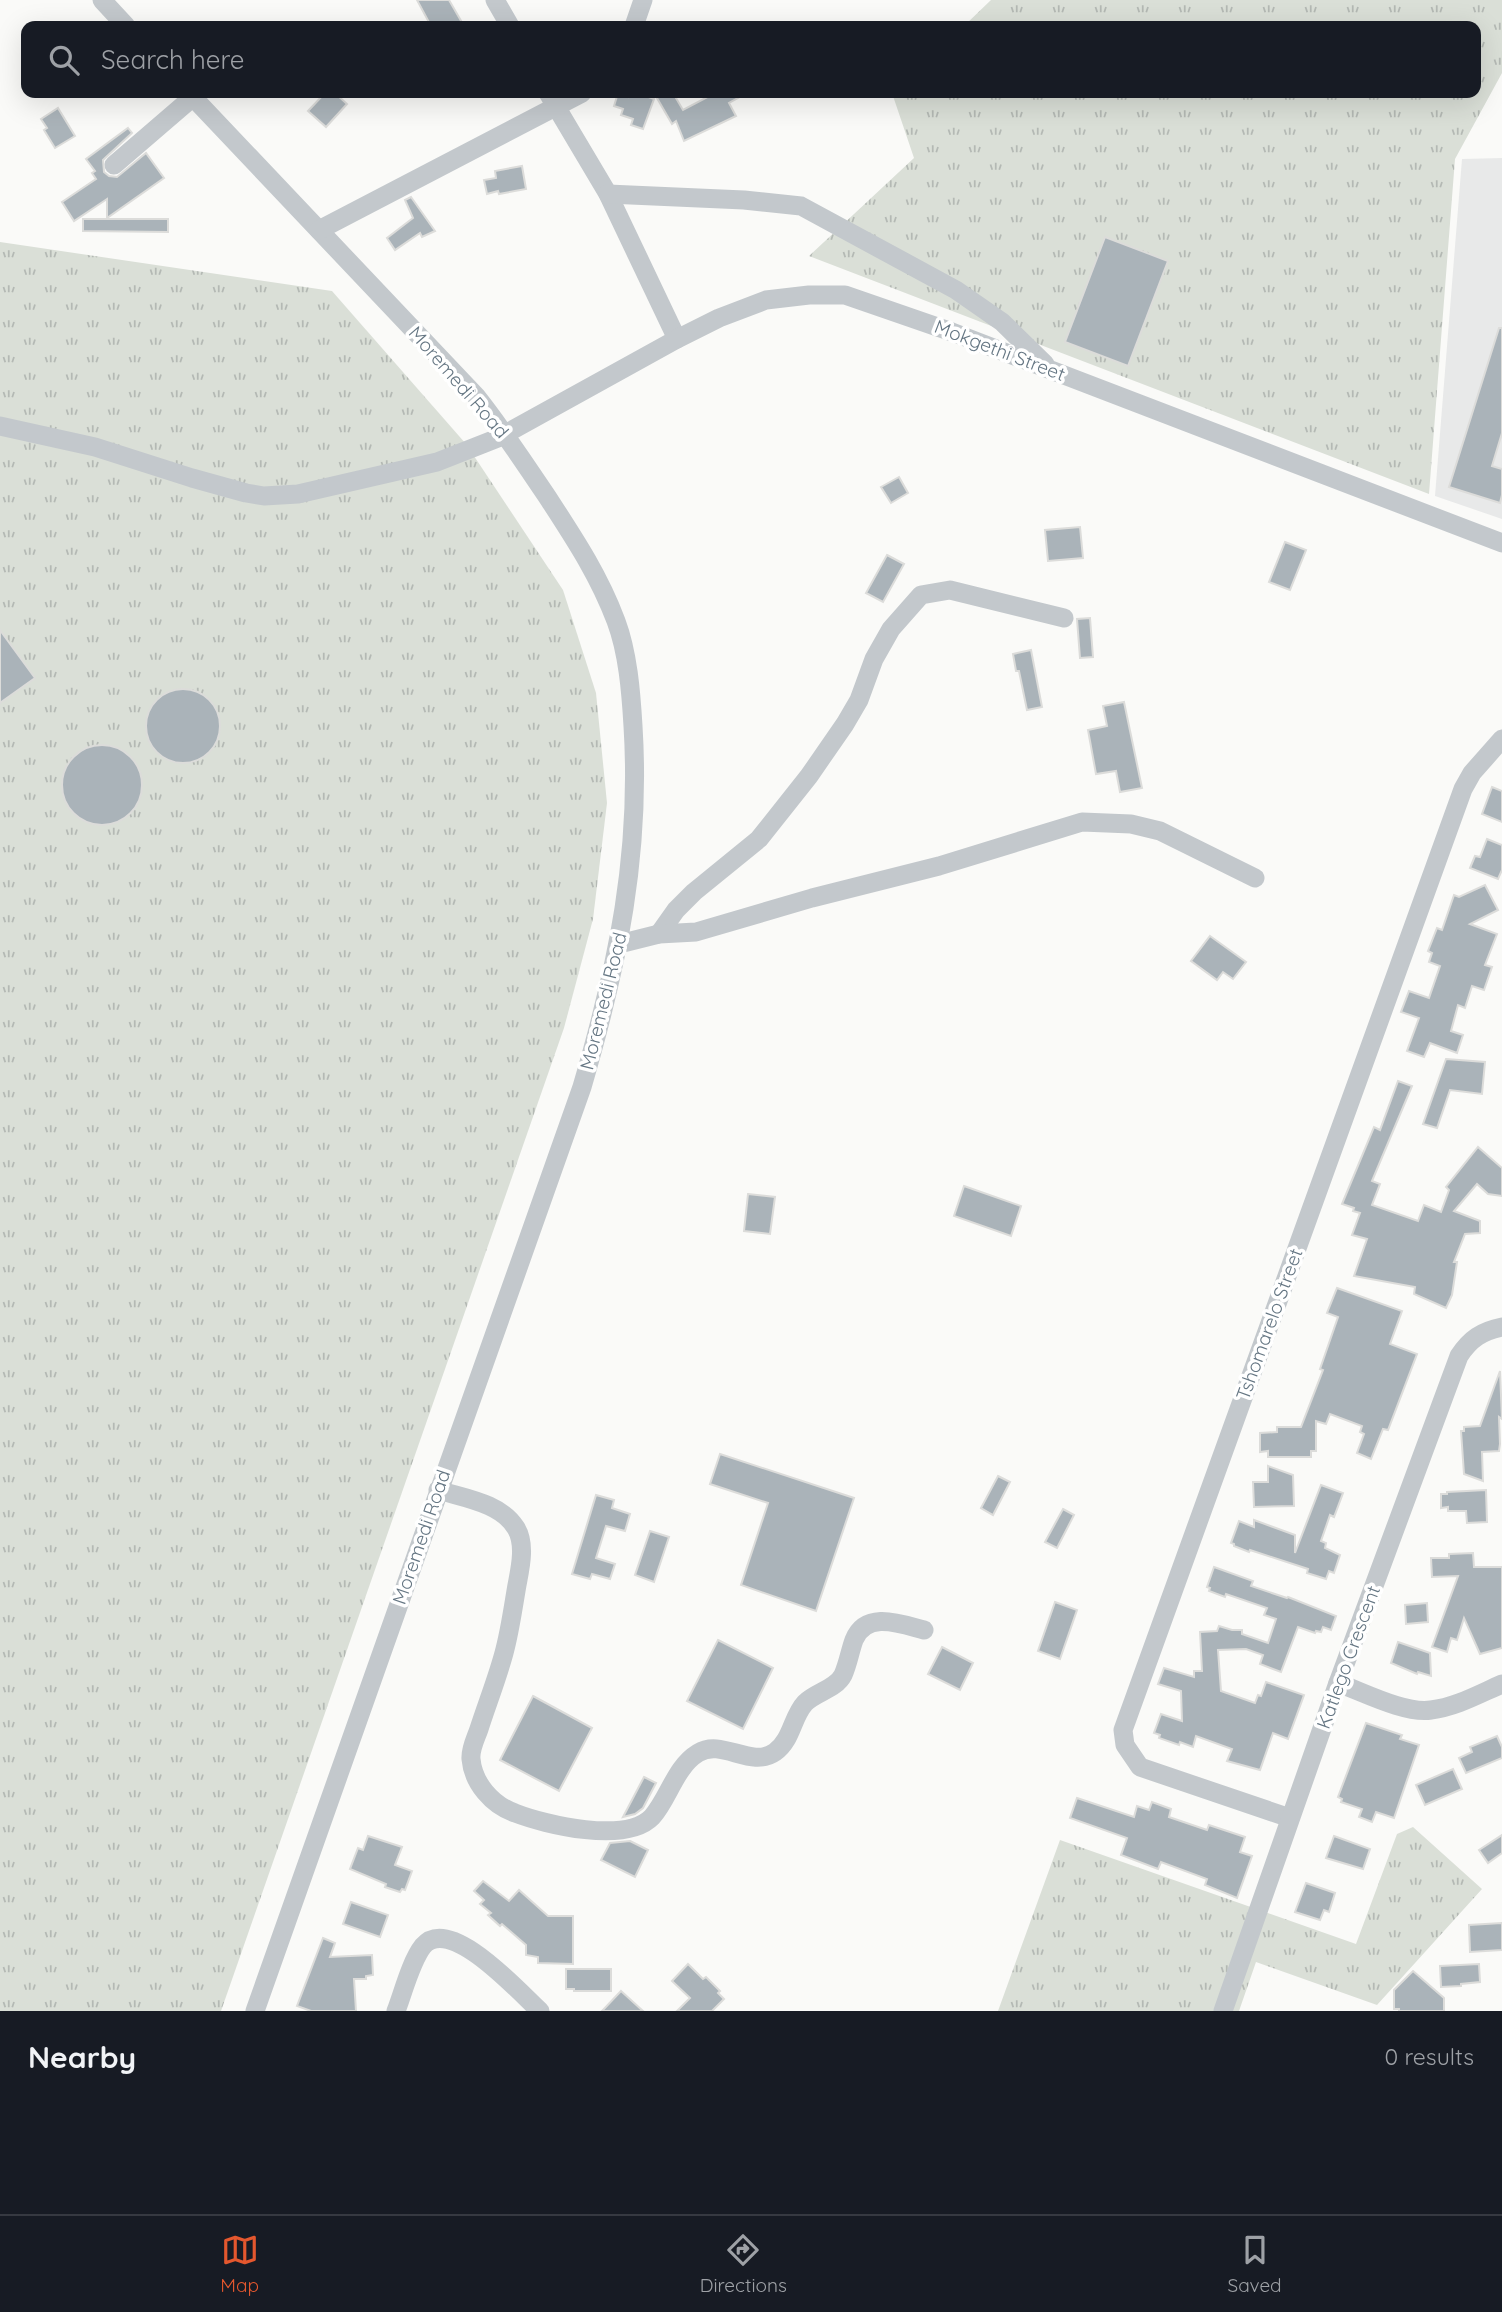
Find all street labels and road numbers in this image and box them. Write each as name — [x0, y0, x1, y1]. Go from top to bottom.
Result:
street label: Mokgethi Street — [931, 314, 1069, 386]
street label: Moremedi Road — [404, 321, 514, 443]
street label: Moremedi Road — [574, 930, 632, 1072]
street label: Tshomarelo Street — [1230, 1245, 1308, 1403]
street label: Moremedi Road — [387, 1467, 455, 1607]
street label: Katlego Crescent — [1311, 1582, 1385, 1732]

